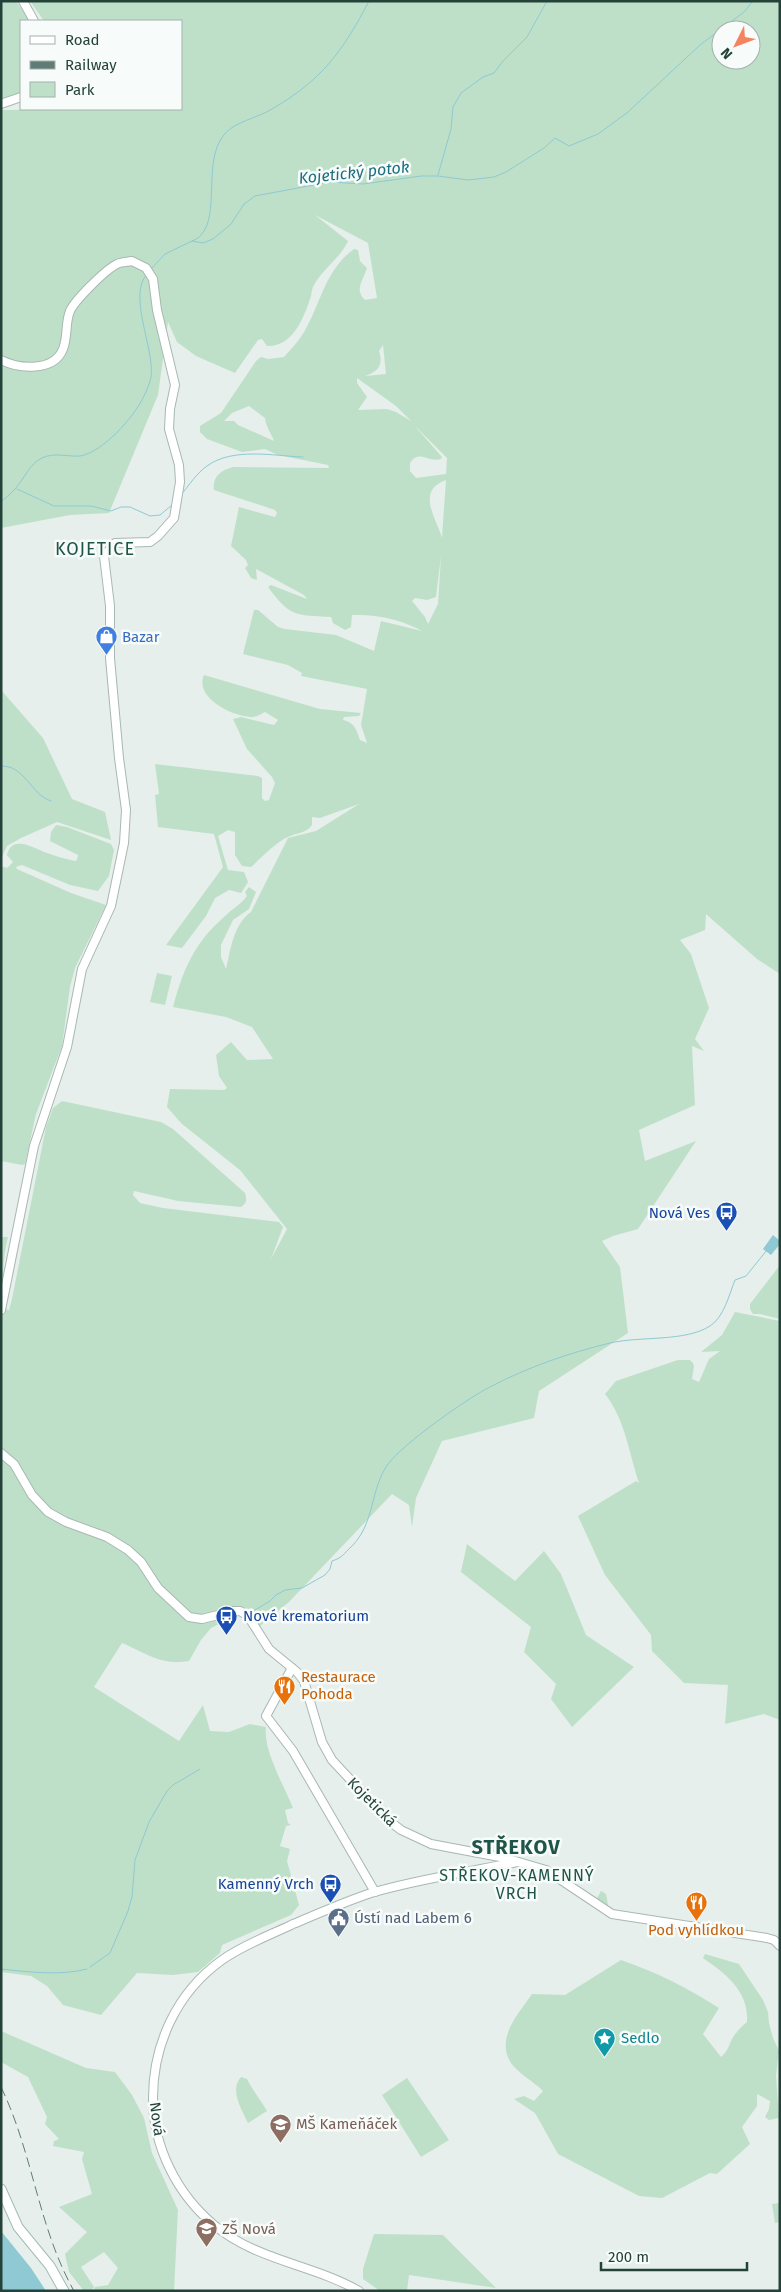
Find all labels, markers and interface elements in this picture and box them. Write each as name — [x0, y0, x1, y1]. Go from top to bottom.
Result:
legend — [20, 20, 182, 110]
north arrow — [711, 20, 761, 70]
text: Road — [65, 31, 100, 49]
text: N — [717, 44, 736, 63]
text: Railway — [65, 56, 117, 74]
text: Park — [65, 81, 95, 99]
water label: Kojetický potok — [298, 157, 411, 188]
district label: KOJETICE — [55, 538, 135, 560]
shop icon: Bazar — [94, 625, 118, 656]
place label: Bazar — [122, 628, 160, 646]
bus stop icon: Nová Ves — [714, 1201, 738, 1232]
place label: Nová Ves — [649, 1204, 710, 1222]
bus stop icon: Nové krematorium — [215, 1604, 239, 1635]
place label: Nové krematorium — [243, 1607, 369, 1625]
place label: Restaurace Pohoda — [301, 1668, 376, 1703]
restaurant icon: Restaurace Pohoda — [273, 1674, 297, 1705]
street label: Kojetická — [344, 1774, 400, 1830]
district label: STŘEKOV — [471, 1835, 561, 1859]
district label: STŘEKOV-KAMENNÝ VRCH — [439, 1865, 595, 1903]
bus stop icon: Kamenný Vrch — [318, 1872, 342, 1903]
place label: Kamenný Vrch — [218, 1875, 314, 1893]
restaurant icon: Pod vyhlídkou — [684, 1890, 708, 1921]
public building icon: Ústí nad Labem 6 — [326, 1906, 350, 1937]
place label: Ústí nad Labem 6 — [354, 1909, 472, 1927]
place label: Pod vyhlídkou — [648, 1921, 744, 1939]
place icon: Sedlo — [593, 2026, 617, 2057]
place label: Sedlo — [621, 2029, 659, 2047]
street label: Nová — [146, 2101, 168, 2137]
school or university icon: MŠ Kameňáček — [268, 2112, 292, 2143]
place label: MŠ Kameňáček — [296, 2115, 398, 2133]
school or university icon: ZŠ Nová — [194, 2217, 218, 2248]
place label: ZŠ Nová — [222, 2220, 276, 2238]
scale bar — [601, 2240, 747, 2272]
text: 200 m — [608, 2248, 649, 2266]

